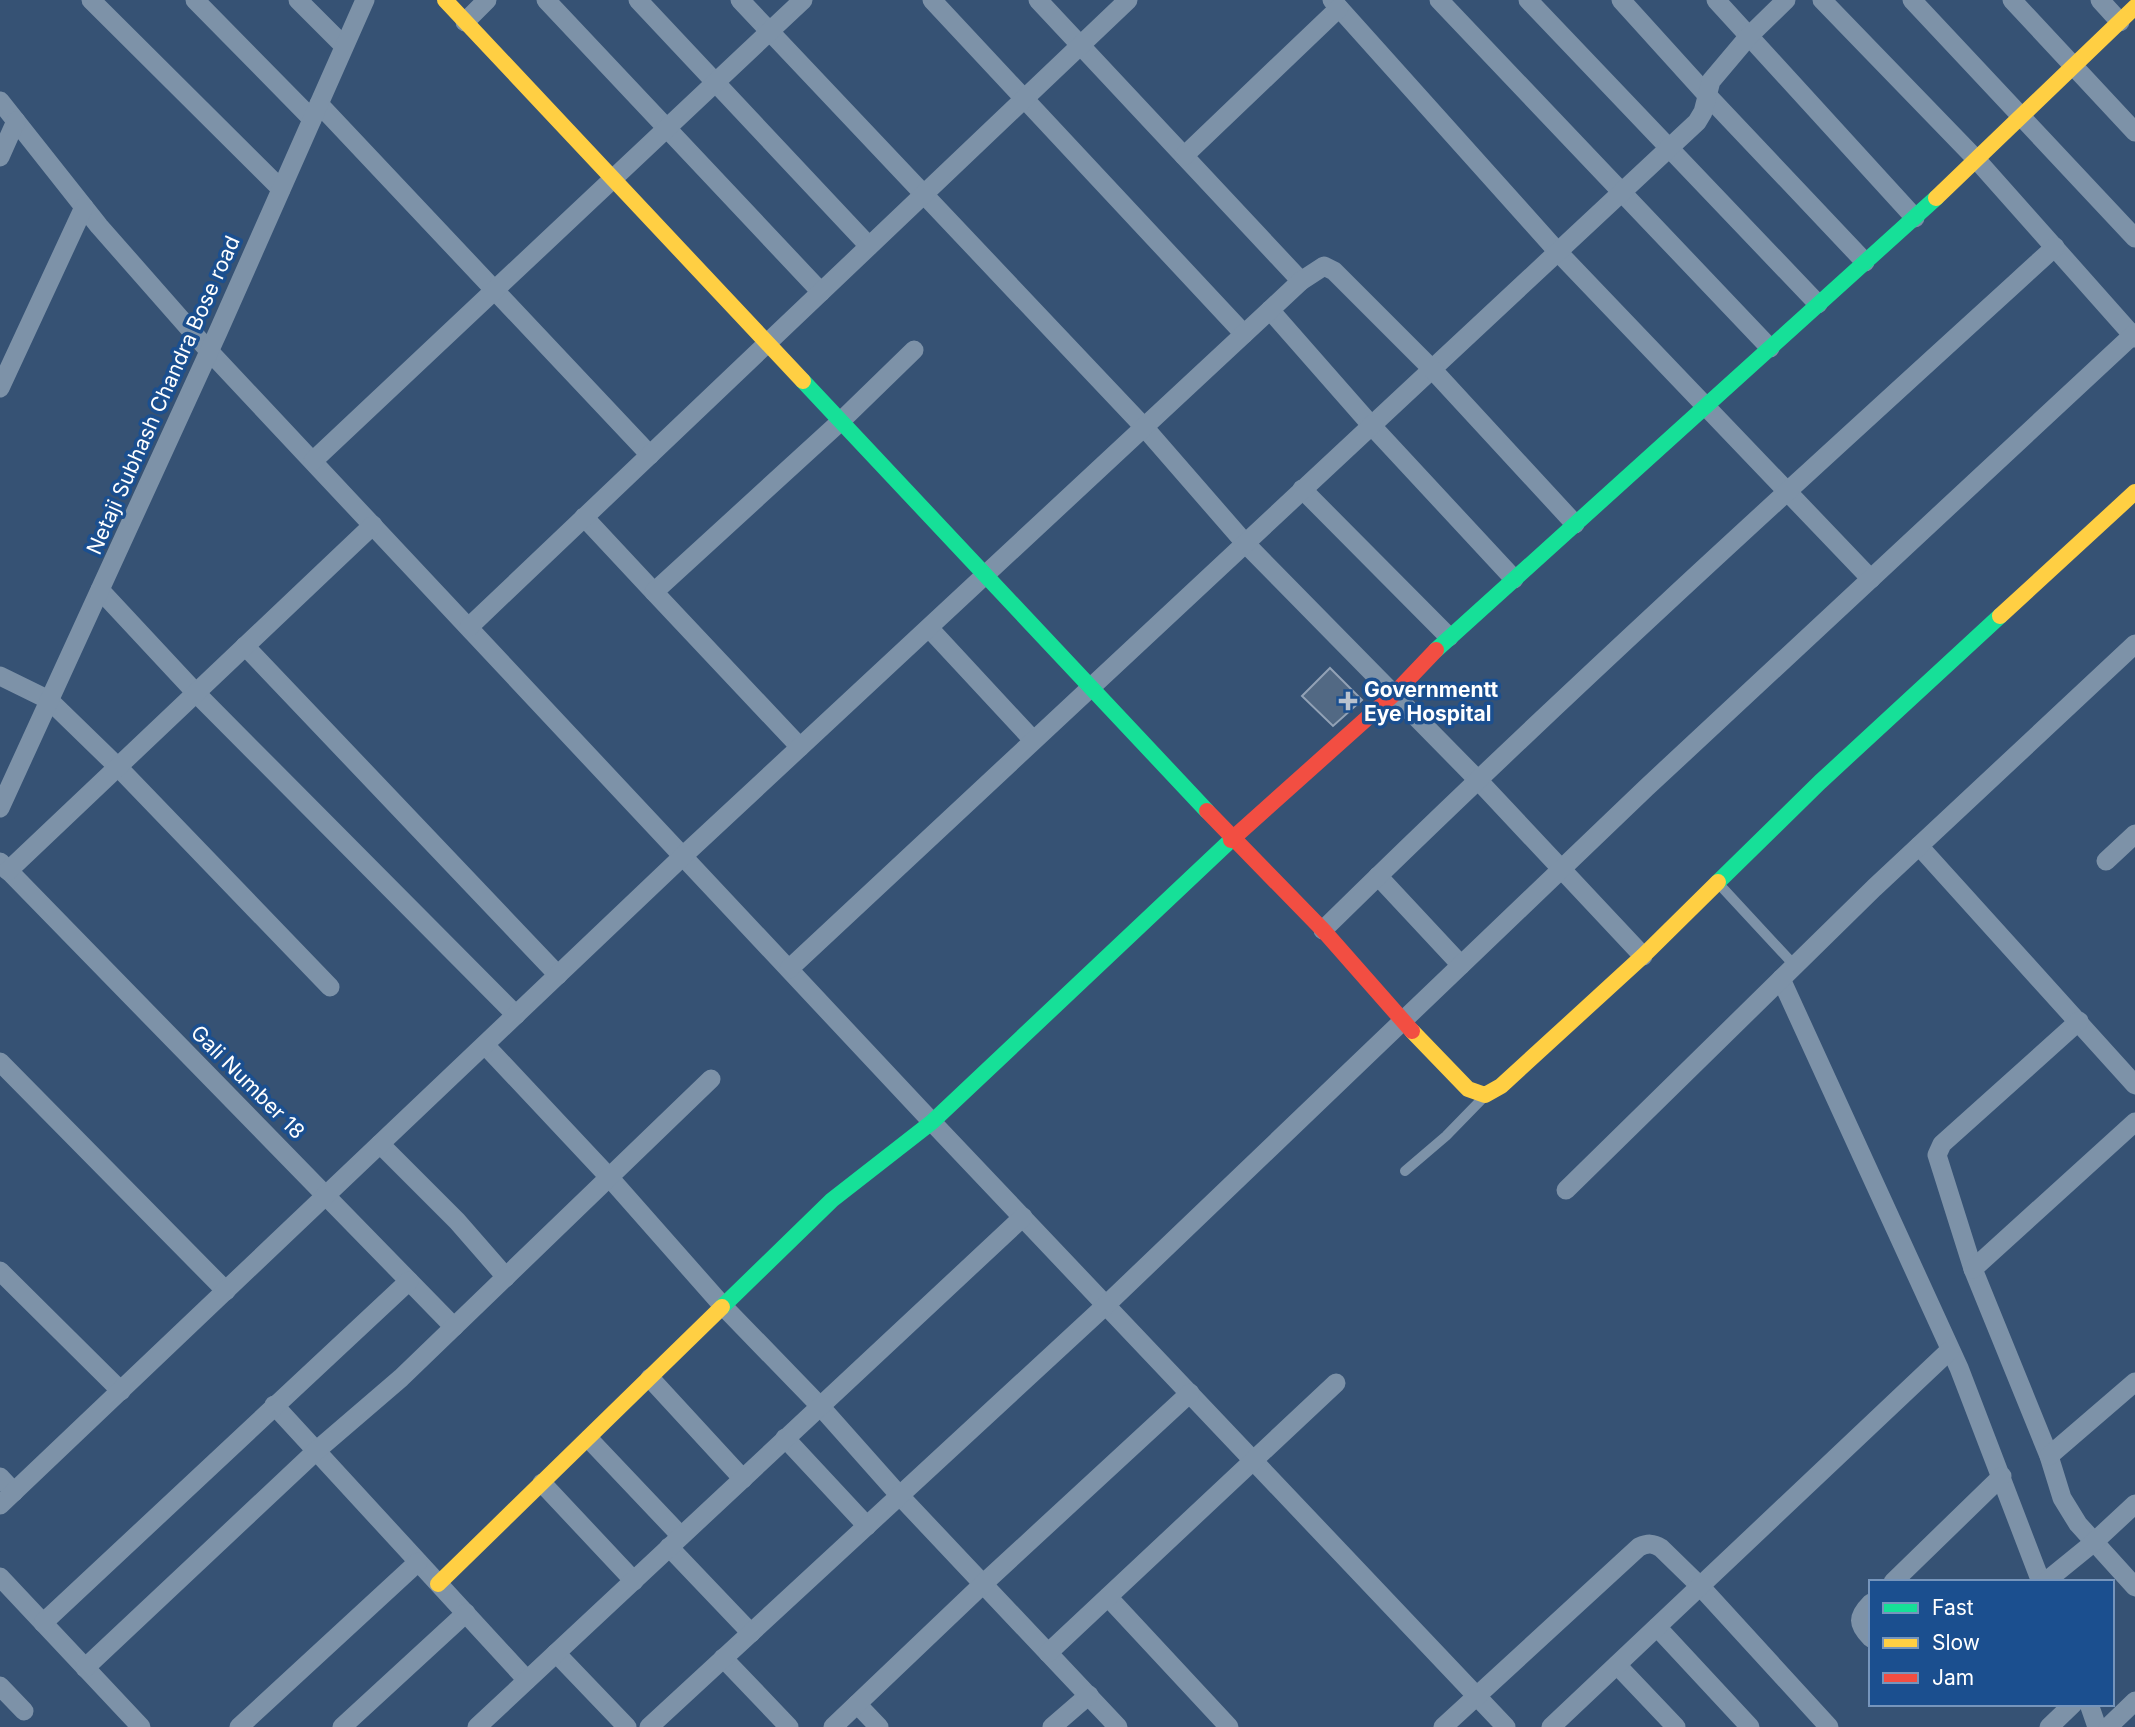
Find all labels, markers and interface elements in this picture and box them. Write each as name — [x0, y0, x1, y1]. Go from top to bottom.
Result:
street label: Netaji Subhash Chandra Bose road — [81, 232, 245, 558]
place label: Governmentt Eye Hospital — [1364, 677, 1498, 726]
marker: Governmentt Eye Hospital — [1338, 691, 1358, 711]
street label: Gali Number 18 — [186, 1020, 310, 1144]
legend — [1869, 1580, 2114, 1706]
text: Fast — [1932, 1595, 1974, 1620]
text: Slow — [1932, 1630, 1980, 1655]
text: Jam — [1932, 1665, 1974, 1690]

